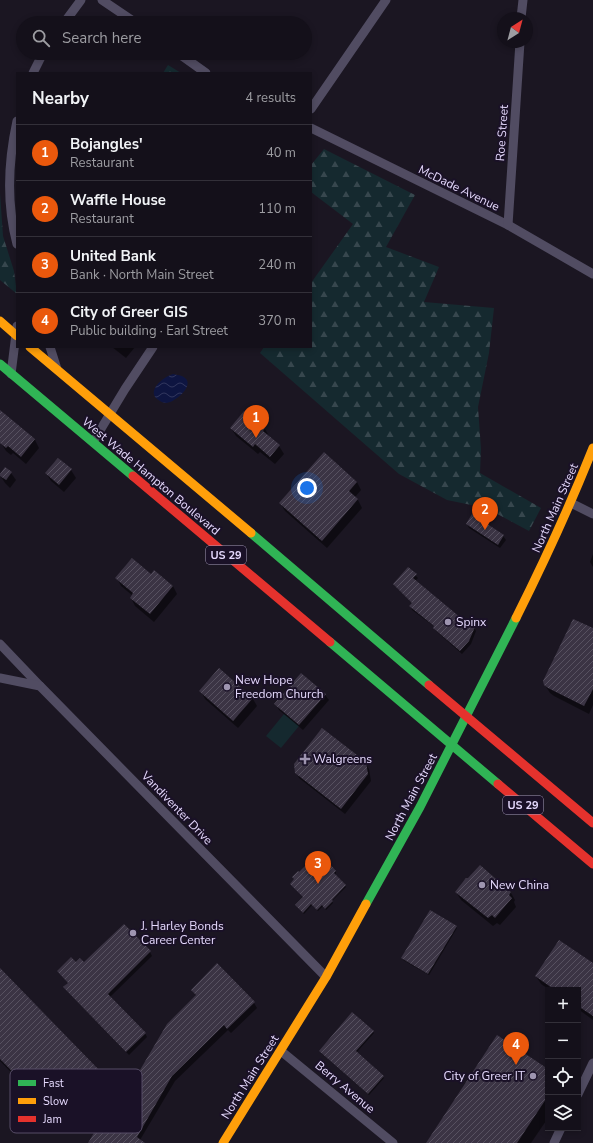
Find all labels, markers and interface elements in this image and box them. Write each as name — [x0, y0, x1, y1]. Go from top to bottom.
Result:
north arrow — [497, 12, 533, 48]
search box — [16, 16, 312, 60]
icon: search — [30, 27, 52, 49]
text: Search here — [62, 28, 142, 48]
text: Nearby — [32, 87, 89, 110]
text: 4 results — [245, 89, 296, 107]
street label: Roe Street — [492, 103, 512, 162]
text: Bojangles' — [70, 134, 143, 154]
text: 1 — [41, 144, 49, 162]
text: 40 m — [266, 144, 296, 162]
text: Restaurant — [70, 154, 134, 172]
street label: McDade Avenue — [416, 161, 502, 215]
text: Waffle House — [70, 190, 166, 210]
text: 2 — [41, 200, 49, 218]
text: 110 m — [258, 200, 296, 218]
text: Restaurant — [70, 210, 134, 228]
text: United Bank — [70, 246, 156, 266]
text: 3 — [41, 256, 49, 274]
text: 240 m — [258, 256, 296, 274]
text: Bank · North Main Street — [70, 266, 214, 284]
text: City of Greer GIS — [70, 302, 188, 322]
text: 4 — [41, 312, 49, 330]
text: 370 m — [258, 312, 296, 330]
text: Public building · Earl Street — [70, 322, 228, 340]
pin: 1 — [243, 405, 269, 438]
street label: West Wade Hampton Boulevard — [79, 413, 223, 539]
street label: North Main Street — [528, 460, 582, 555]
your location — [297, 478, 317, 498]
pin: 2 — [472, 497, 498, 530]
road number: US 29 — [206, 546, 246, 564]
place label: Spinx — [456, 614, 487, 630]
marker: Spinx — [443, 617, 453, 627]
place label: New Hope Freedom Church — [235, 672, 324, 702]
marker: New Hope Freedom Church — [222, 682, 232, 692]
street label: North Main Street — [381, 750, 441, 843]
place label: Walgreens — [313, 751, 372, 767]
marker: Walgreens — [300, 754, 310, 764]
street label: Vandiventer Drive — [137, 767, 216, 848]
road number: US 29 — [503, 796, 543, 814]
pin: 3 — [305, 851, 331, 884]
place label: New China — [490, 877, 549, 893]
marker: New China — [477, 880, 487, 890]
place label: J. Harley Bonds Career Center — [140, 918, 224, 948]
marker: J. Harley Bonds Career Center — [128, 928, 138, 938]
map controls — [545, 987, 581, 1131]
button: + — [545, 987, 581, 1023]
button: − — [545, 1023, 581, 1059]
street label: North Main Street — [218, 1031, 283, 1122]
pin: 4 — [503, 1032, 529, 1065]
street label: Berry Avenue — [312, 1057, 378, 1117]
button: locate — [545, 1059, 581, 1095]
place label: City of Greer IT — [444, 1068, 526, 1084]
legend — [10, 1069, 142, 1133]
marker: City of Greer IT — [528, 1071, 538, 1081]
text: Fast — [43, 1076, 64, 1091]
text: Slow — [43, 1094, 68, 1109]
button: layers — [545, 1095, 581, 1131]
text: Jam — [42, 1112, 62, 1127]

